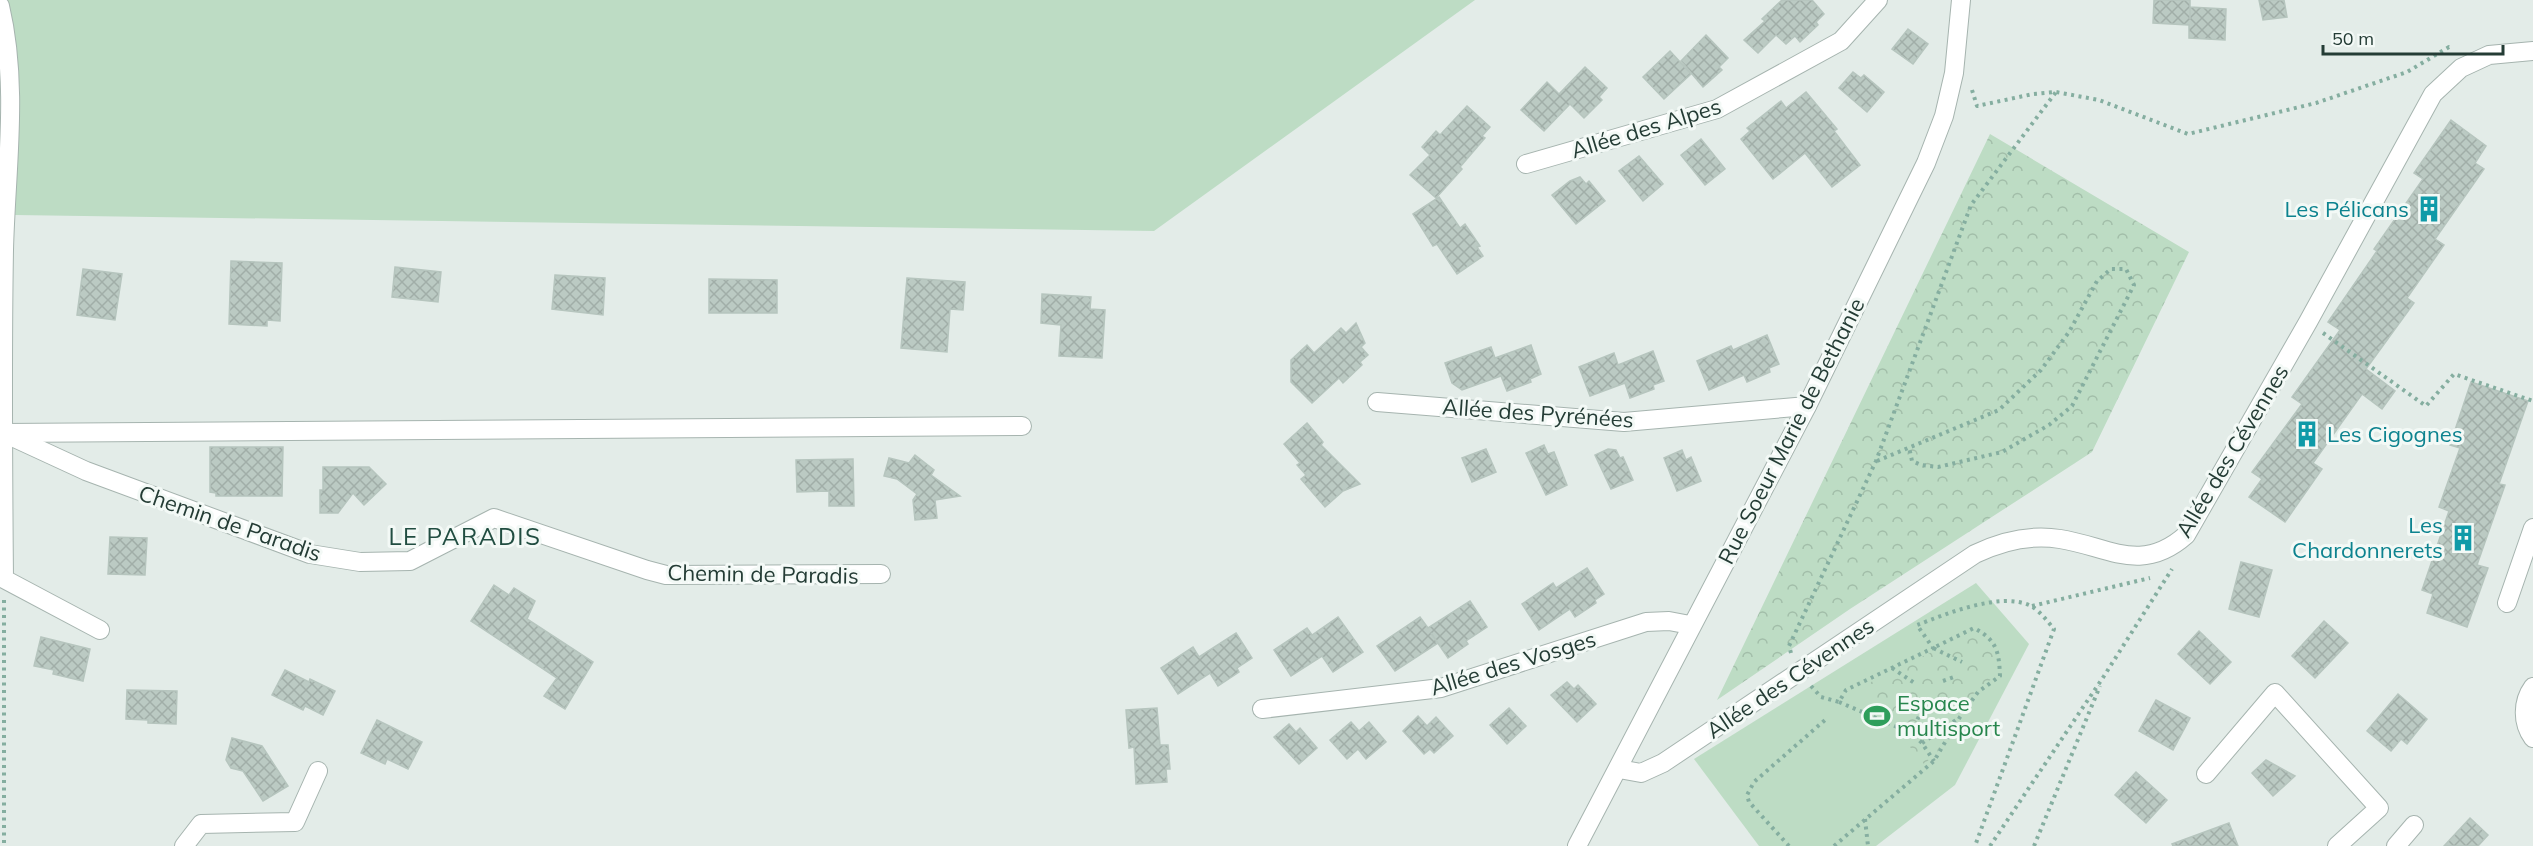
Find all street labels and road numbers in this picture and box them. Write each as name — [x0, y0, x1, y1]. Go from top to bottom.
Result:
street label: Allée des Alpes — [1567, 92, 1725, 164]
street label: Rue Soeur Marie de Bethanie — [1712, 293, 1870, 569]
street label: Allée des Cévennes — [2169, 360, 2295, 542]
street label: Allée des Pyrénées — [1441, 392, 1635, 434]
street label: Chemin de Paradis — [135, 479, 325, 567]
street label: Chemin de Paradis — [667, 558, 859, 590]
street label: Allée des Cévennes — [1701, 611, 1879, 745]
street label: Allée des Vosges — [1427, 624, 1599, 702]

